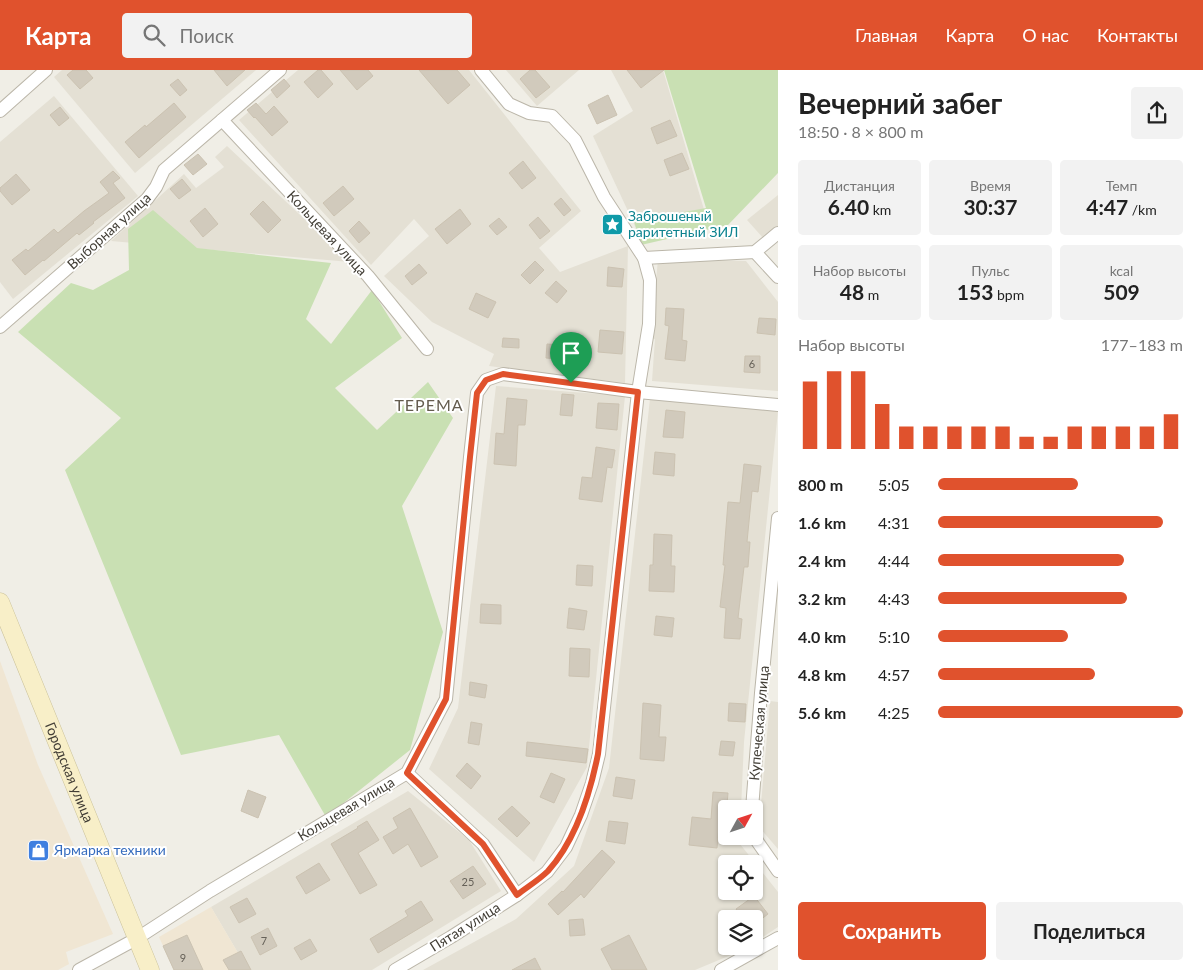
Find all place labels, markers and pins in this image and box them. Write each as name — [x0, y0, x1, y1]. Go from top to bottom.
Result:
place label: Заброшеный раритетный ЗИЛ — [628, 207, 738, 240]
place icon: Заброшеный раритетный ЗИЛ — [600, 212, 624, 236]
pin — [550, 332, 592, 383]
shop icon: Ярмарка техники — [26, 838, 50, 862]
place label: Ярмарка техники — [53, 841, 166, 858]

